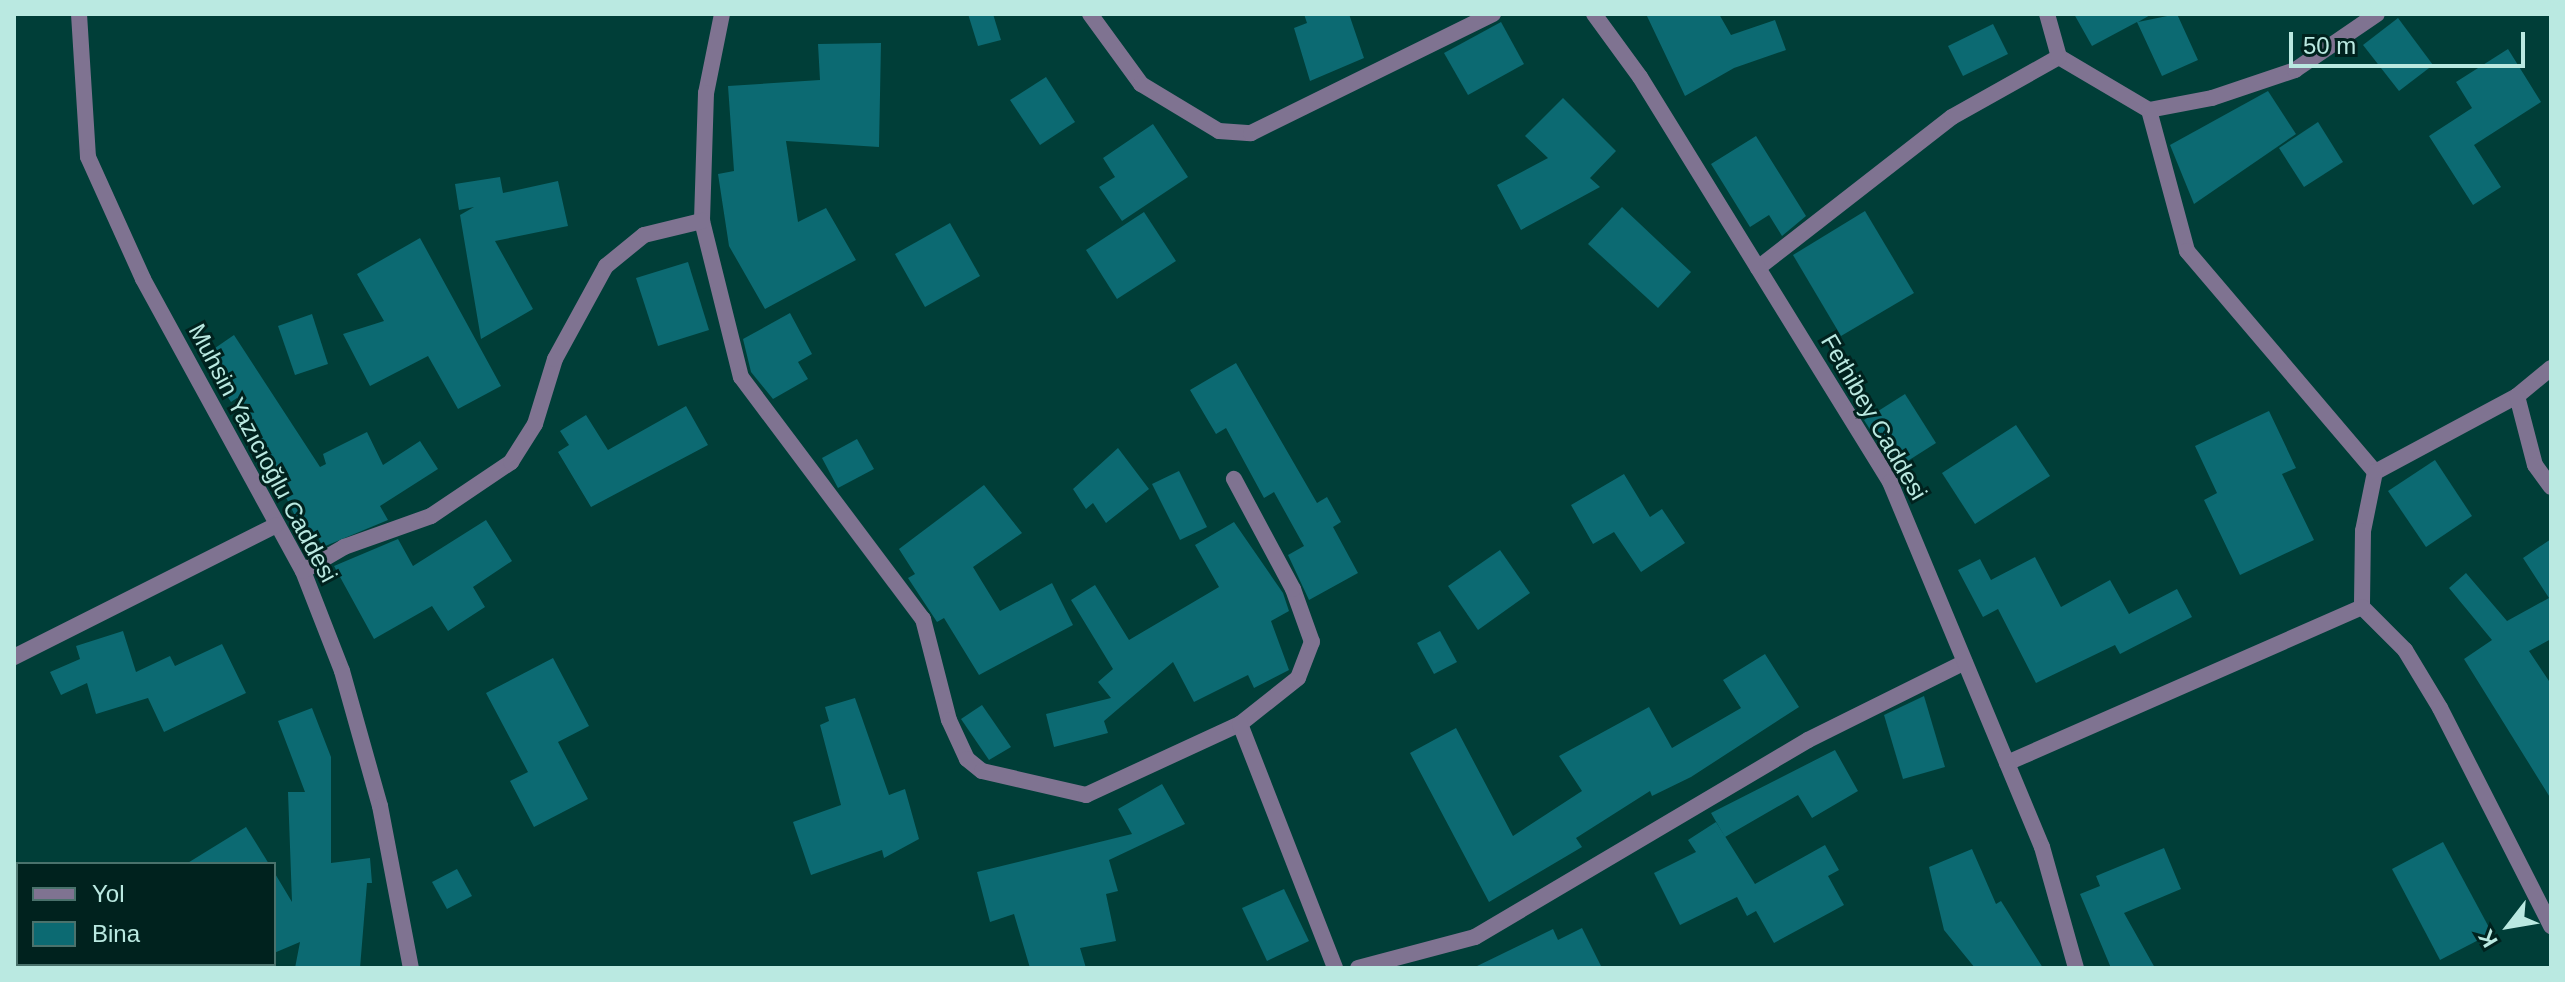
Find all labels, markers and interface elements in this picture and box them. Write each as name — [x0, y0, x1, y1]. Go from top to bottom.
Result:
scale bar — [2293, 16, 2529, 66]
text: 50 m — [2303, 32, 2356, 59]
street label: Muhsin Yazıcıoğlu Caddesi — [182, 319, 344, 587]
street label: Fethibey Caddesi — [1815, 329, 1933, 505]
legend — [16, 862, 276, 966]
text: Yol — [92, 880, 124, 907]
north arrow — [2469, 886, 2549, 966]
text: Bina — [92, 920, 140, 947]
text: K — [2473, 925, 2503, 952]

